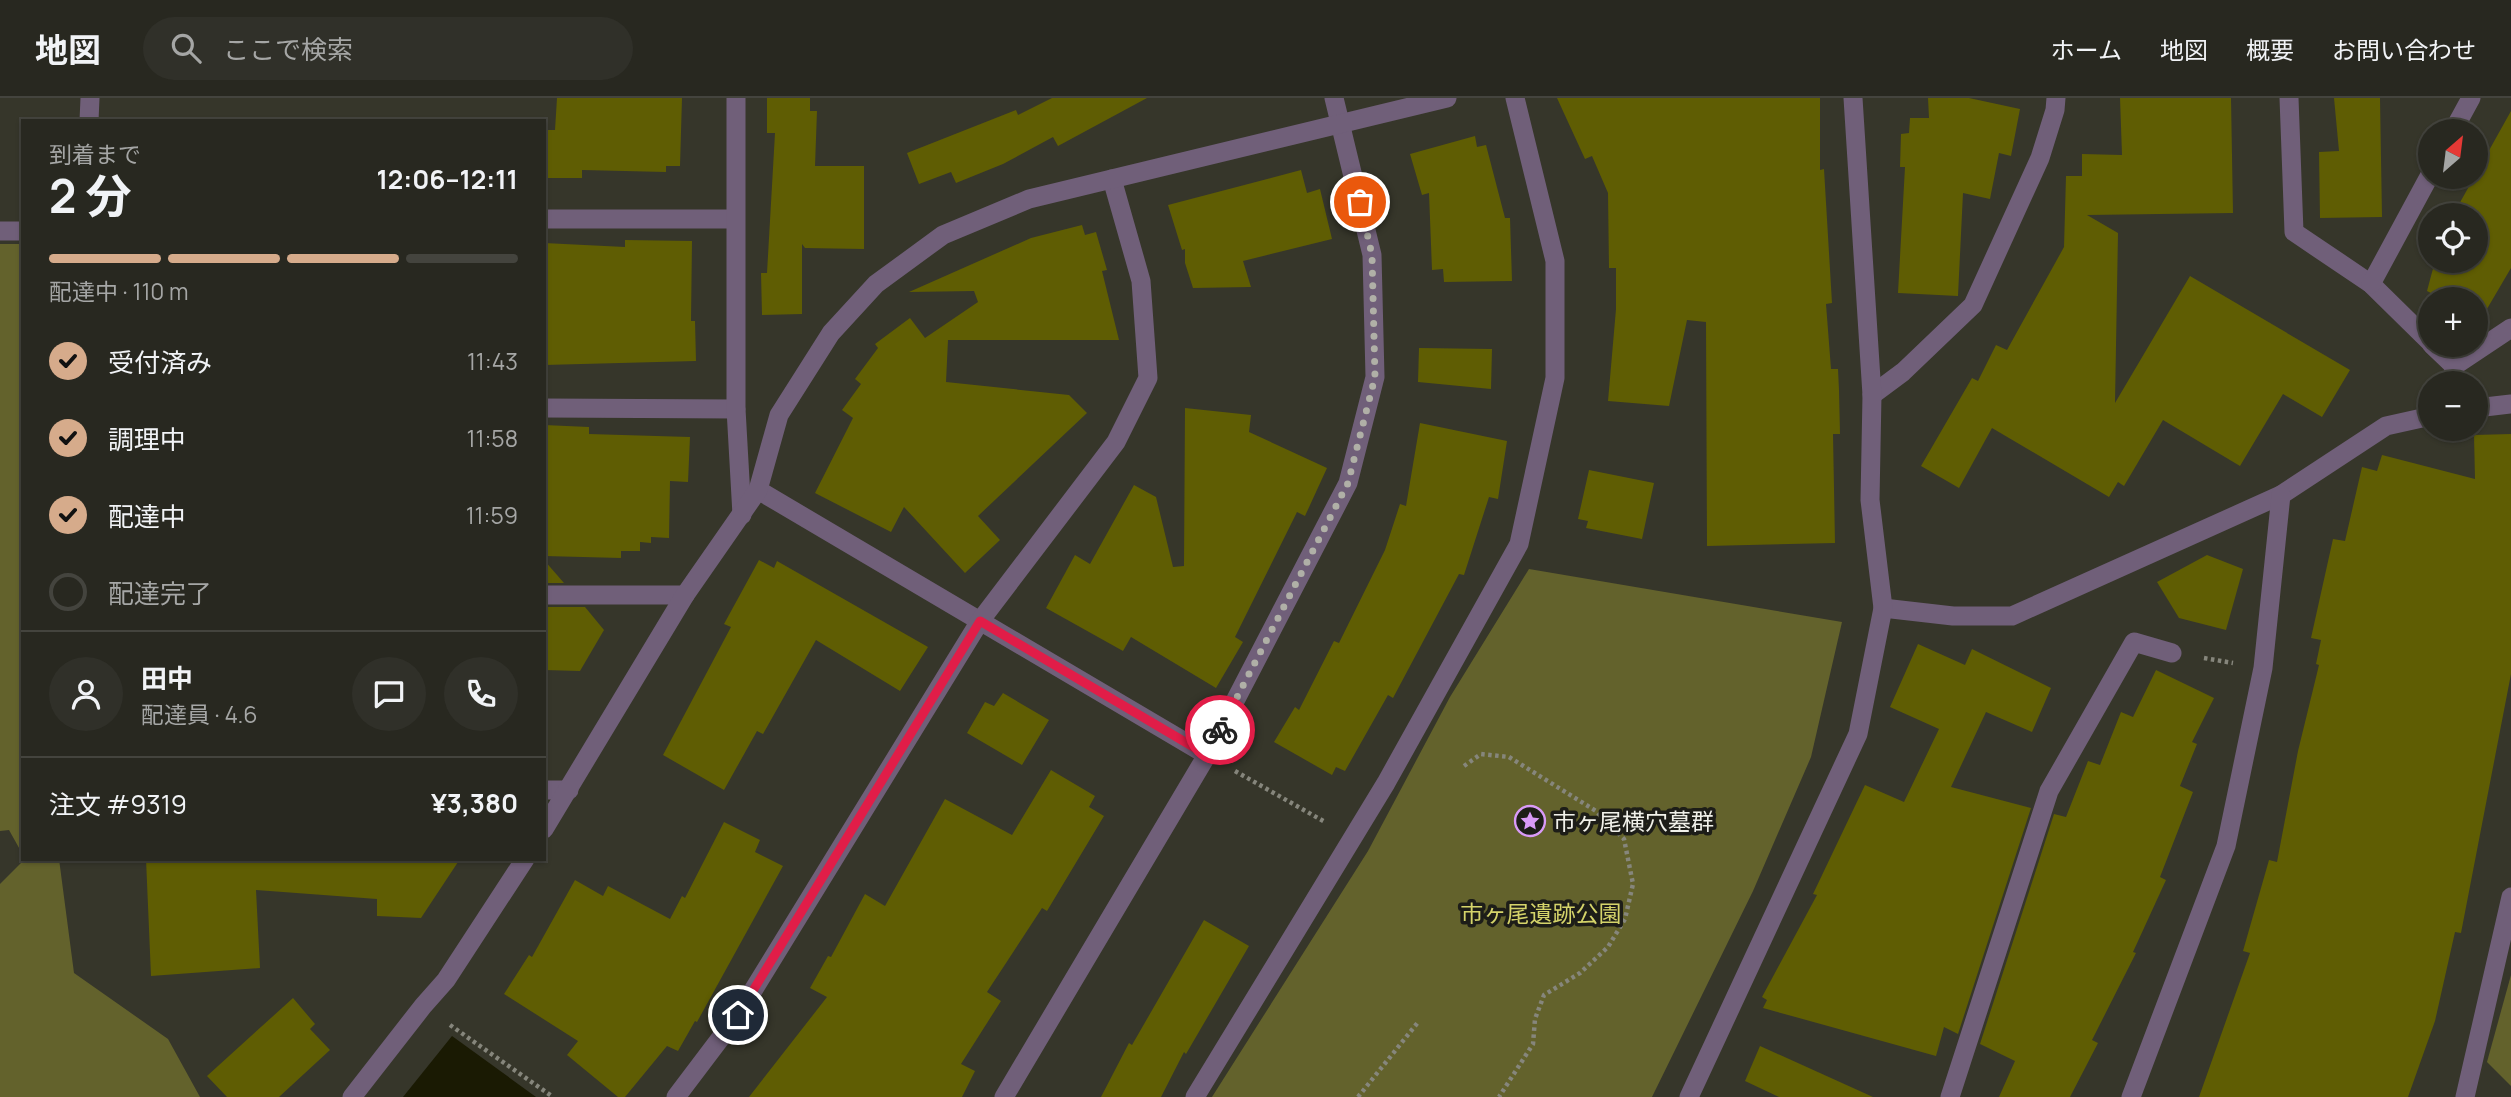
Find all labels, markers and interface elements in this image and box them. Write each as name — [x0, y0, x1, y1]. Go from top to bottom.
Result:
search box — [143, 17, 633, 80]
text: 地図 — [35, 27, 101, 72]
icon: search — [167, 29, 205, 67]
text: ここで検索 — [223, 31, 353, 67]
text: ホーム — [2051, 33, 2122, 66]
text: 地図 — [2160, 33, 2208, 66]
text: 概要 — [2246, 33, 2294, 66]
text: お問い合わせ — [2332, 33, 2476, 66]
north arrow — [2418, 119, 2488, 189]
map controls — [2418, 119, 2488, 441]
text: 到着まで — [49, 138, 141, 170]
text: 12:06–12:11 — [376, 161, 518, 197]
text: 2 分 — [49, 164, 132, 227]
pin — [1330, 172, 1390, 232]
icon: bag — [1341, 183, 1379, 221]
button: locate — [2418, 203, 2488, 273]
text: 配達中 · 110 m — [49, 275, 188, 307]
button: + — [2418, 287, 2488, 357]
icon: check — [49, 342, 87, 380]
text: 受付済み — [108, 344, 212, 380]
text: 11:43 — [467, 345, 518, 377]
button: − — [2418, 371, 2488, 441]
icon: check — [49, 419, 87, 457]
text: 調理中 — [108, 421, 186, 457]
text: 11:58 — [467, 422, 518, 454]
icon: check — [49, 496, 87, 534]
text: 配達中 — [108, 498, 186, 534]
text: 11:59 — [466, 499, 518, 531]
text: 配達完了 — [108, 575, 212, 611]
button: person — [49, 657, 123, 731]
button: chat — [352, 657, 426, 731]
button: phone — [444, 657, 518, 731]
text: 田中 — [141, 660, 193, 696]
courier — [1185, 695, 1255, 765]
text: 配達員 · 4.6 — [141, 698, 258, 730]
icon: bike — [1201, 711, 1239, 749]
text: ¥3,380 — [431, 785, 518, 821]
text: 注文 #9319 — [49, 786, 187, 822]
place icon: 市ヶ尾横穴墓群 — [1513, 804, 1547, 838]
place label: 市ヶ尾横穴墓群 — [1553, 805, 1714, 837]
park label: 市ヶ尾遺跡公園 — [1461, 897, 1622, 929]
pin — [708, 985, 768, 1045]
icon: home — [719, 996, 757, 1034]

